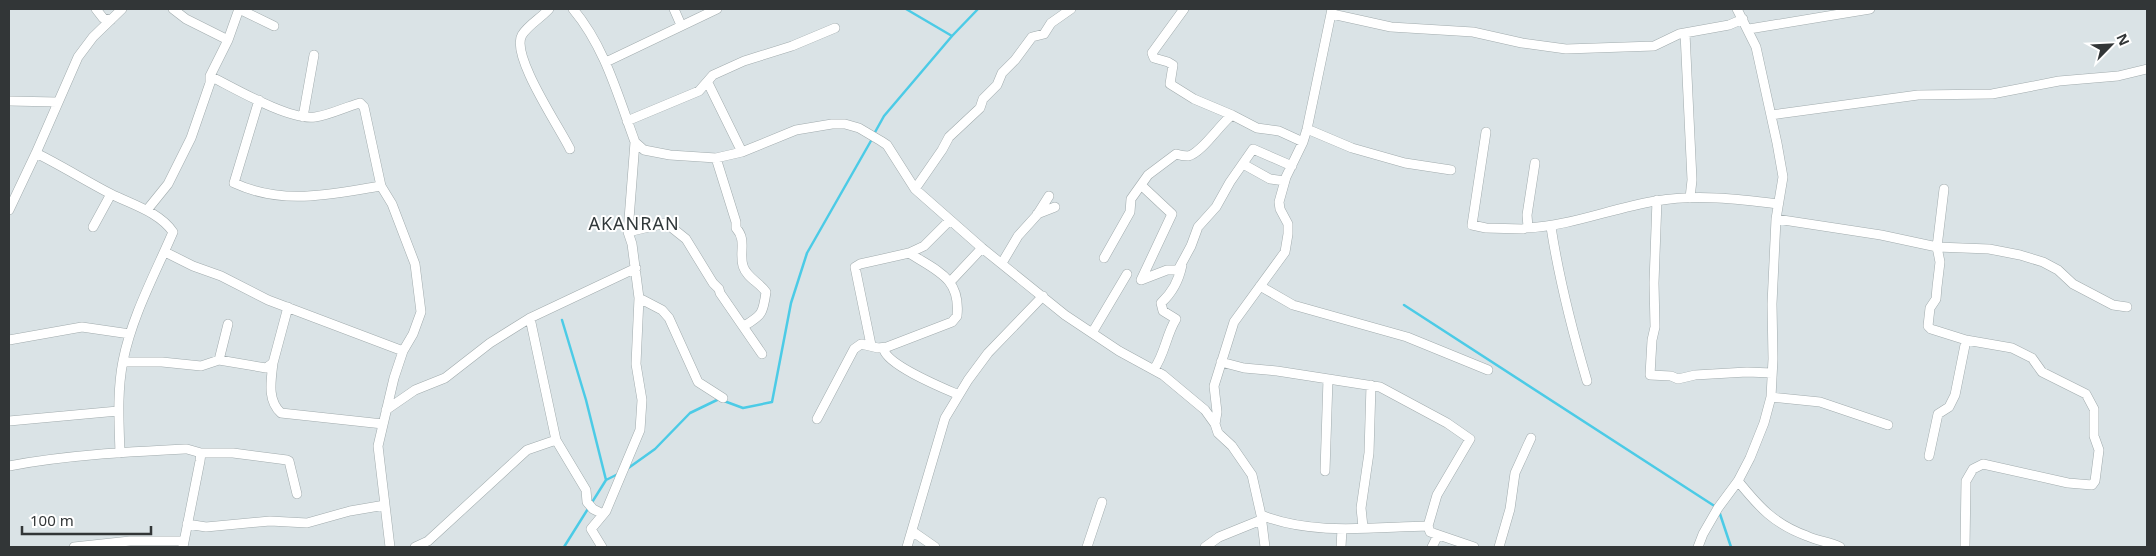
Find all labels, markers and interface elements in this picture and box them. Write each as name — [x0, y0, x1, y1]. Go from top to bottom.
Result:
north arrow — [2086, 20, 2136, 70]
text: N — [2112, 30, 2134, 49]
district label: AKANRAN — [588, 211, 680, 235]
scale bar — [22, 504, 151, 536]
text: 100 m — [30, 510, 74, 530]

